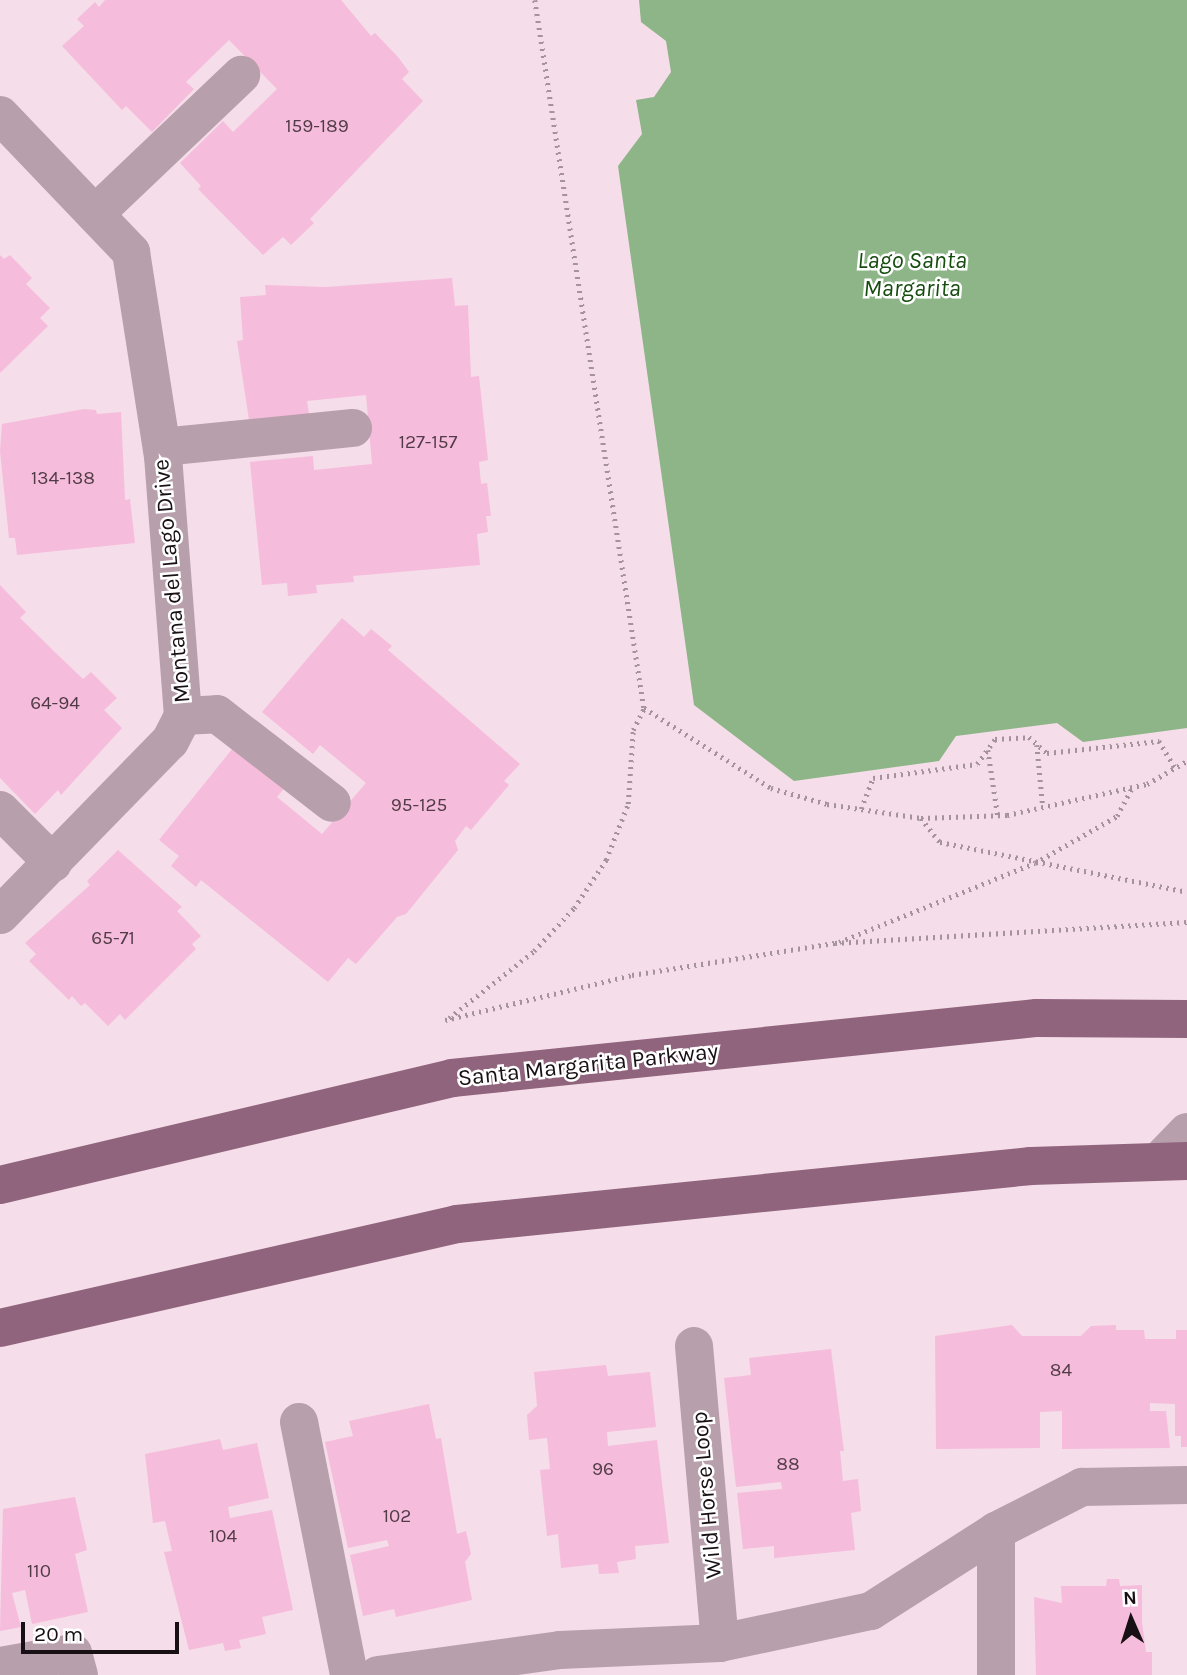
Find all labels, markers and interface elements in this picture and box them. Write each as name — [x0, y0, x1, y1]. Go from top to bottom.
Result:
house number: 159-189 — [285, 116, 349, 138]
water label: Lago Santa Margarita — [857, 247, 967, 303]
house number: 127-157 — [399, 432, 457, 454]
street label: Montana del Lago Drive — [148, 458, 196, 704]
house number: 134-138 — [31, 468, 95, 490]
house number: 64-94 — [30, 693, 80, 715]
house number: 95-125 — [391, 795, 447, 817]
house number: 65-71 — [91, 928, 135, 950]
street label: Santa Margarita Parkway — [456, 1038, 720, 1092]
house number: 84 — [1050, 1360, 1072, 1382]
street label: Wild Horse Loop — [686, 1410, 728, 1580]
house number: 88 — [776, 1454, 800, 1476]
house number: 96 — [592, 1459, 614, 1481]
house number: 102 — [383, 1506, 411, 1528]
house number: 104 — [209, 1526, 237, 1548]
house number: 110 — [27, 1561, 51, 1583]
north arrow — [1096, 1584, 1166, 1654]
text: N — [1123, 1587, 1137, 1609]
scale bar — [24, 1608, 182, 1652]
text: 20 m — [34, 1622, 83, 1646]

